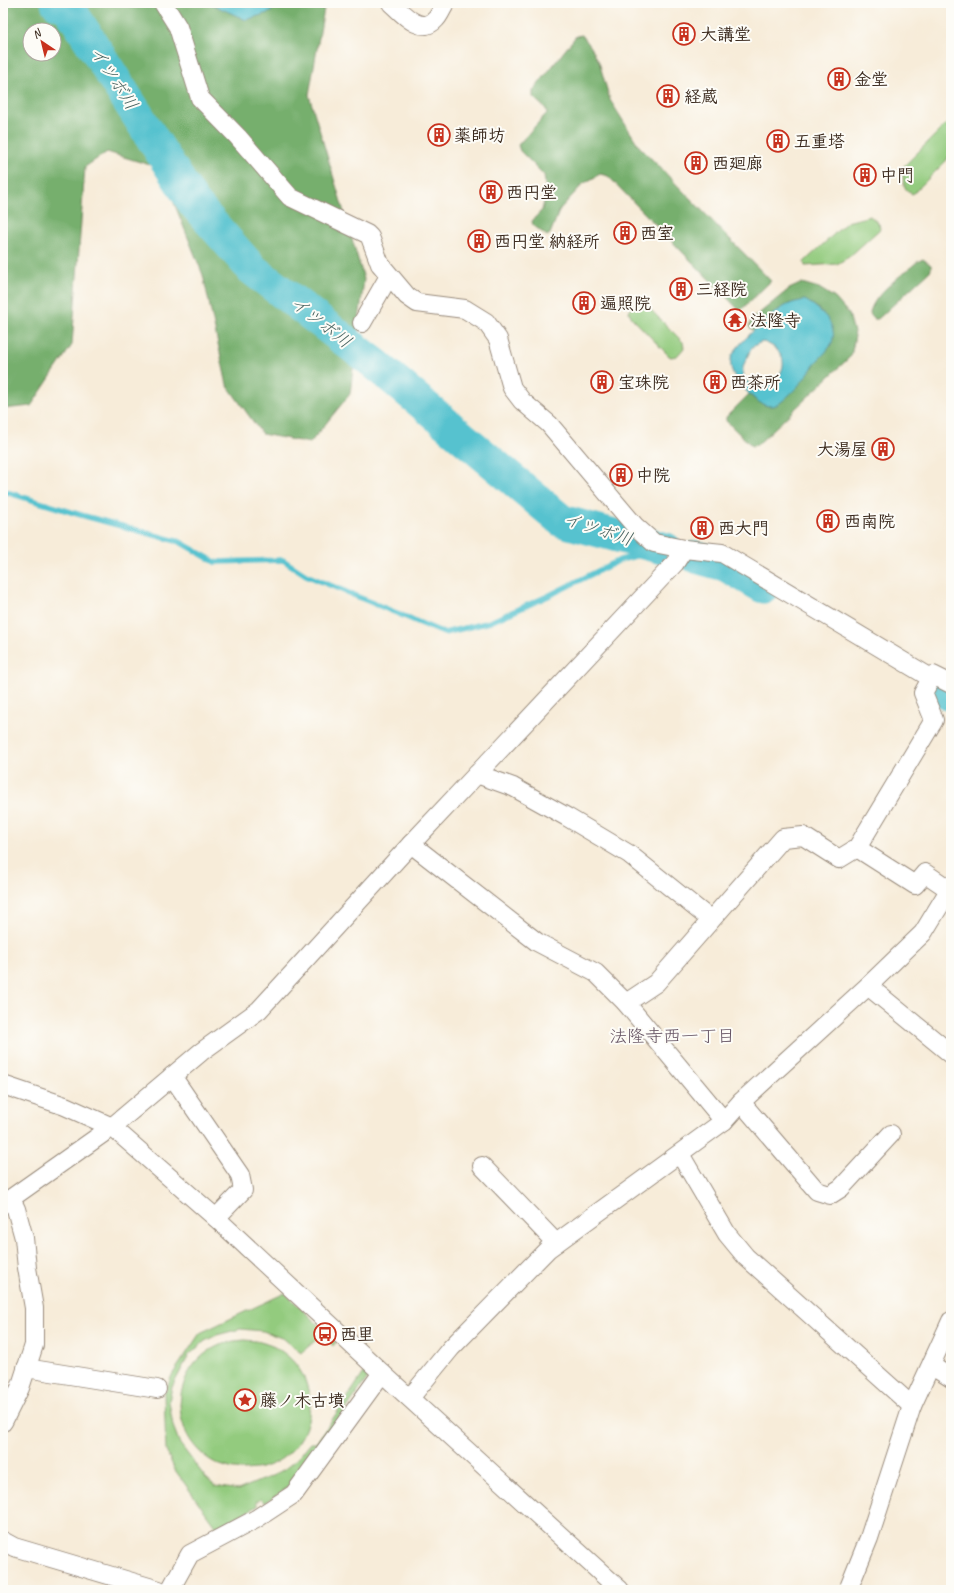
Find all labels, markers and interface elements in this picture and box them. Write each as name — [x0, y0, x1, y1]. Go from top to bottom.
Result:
building icon: 大講堂 — [671, 21, 697, 47]
north arrow — [22, 22, 62, 62]
place label: 大講堂 — [700, 24, 751, 45]
text: N — [29, 25, 45, 41]
water label: イツボ川 — [85, 42, 143, 114]
building icon: 金堂 — [826, 66, 852, 92]
place label: 金堂 — [854, 69, 888, 90]
building icon: 経蔵 — [655, 83, 681, 109]
place label: 経蔵 — [684, 86, 718, 107]
building icon: 薬師坊 — [426, 122, 452, 148]
place label: 薬師坊 — [454, 125, 505, 146]
building icon: 五重塔 — [765, 128, 791, 154]
place label: 五重塔 — [794, 131, 845, 152]
building icon: 西廻廊 — [683, 150, 709, 176]
place label: 西廻廊 — [712, 153, 763, 174]
building icon: 中門 — [852, 162, 878, 188]
place label: 中門 — [880, 165, 914, 186]
building icon: 西円堂 — [478, 179, 504, 205]
place label: 西円堂 — [506, 182, 557, 203]
building icon: 西室 — [612, 220, 638, 246]
place label: 西室 — [640, 223, 674, 244]
building icon: 西円堂 納経所 — [466, 228, 492, 254]
place label: 西円堂 納経所 — [494, 231, 600, 252]
building icon: 三経院 — [668, 276, 694, 302]
place label: 三経院 — [696, 279, 747, 300]
building icon: 遍照院 — [571, 290, 597, 316]
water label: イツボ川 — [286, 291, 356, 353]
place label: 遍照院 — [600, 293, 651, 314]
temple icon: 法隆寺 — [722, 307, 748, 333]
place label: 法隆寺 — [750, 310, 801, 331]
building icon: 宝珠院 — [589, 369, 615, 395]
building icon: 西茶所 — [702, 369, 728, 395]
place label: 宝珠院 — [618, 372, 669, 393]
place label: 西茶所 — [730, 372, 781, 393]
building icon: 大湯屋 — [870, 436, 896, 462]
place label: 大湯屋 — [817, 439, 868, 460]
building icon: 中院 — [608, 462, 634, 488]
place label: 中院 — [636, 465, 670, 486]
water label: イツボ川 — [560, 507, 636, 551]
building icon: 西南院 — [815, 508, 841, 534]
place label: 西南院 — [844, 511, 895, 532]
building icon: 西大門 — [689, 515, 715, 541]
place label: 西大門 — [718, 518, 769, 539]
district label: 法隆寺西一丁目 — [609, 1025, 735, 1047]
bus stop icon: 西里 — [312, 1321, 338, 1347]
place label: 西里 — [340, 1324, 374, 1345]
place icon: 藤ノ木古墳 — [232, 1387, 258, 1413]
place label: 藤ノ木古墳 — [260, 1390, 345, 1411]

